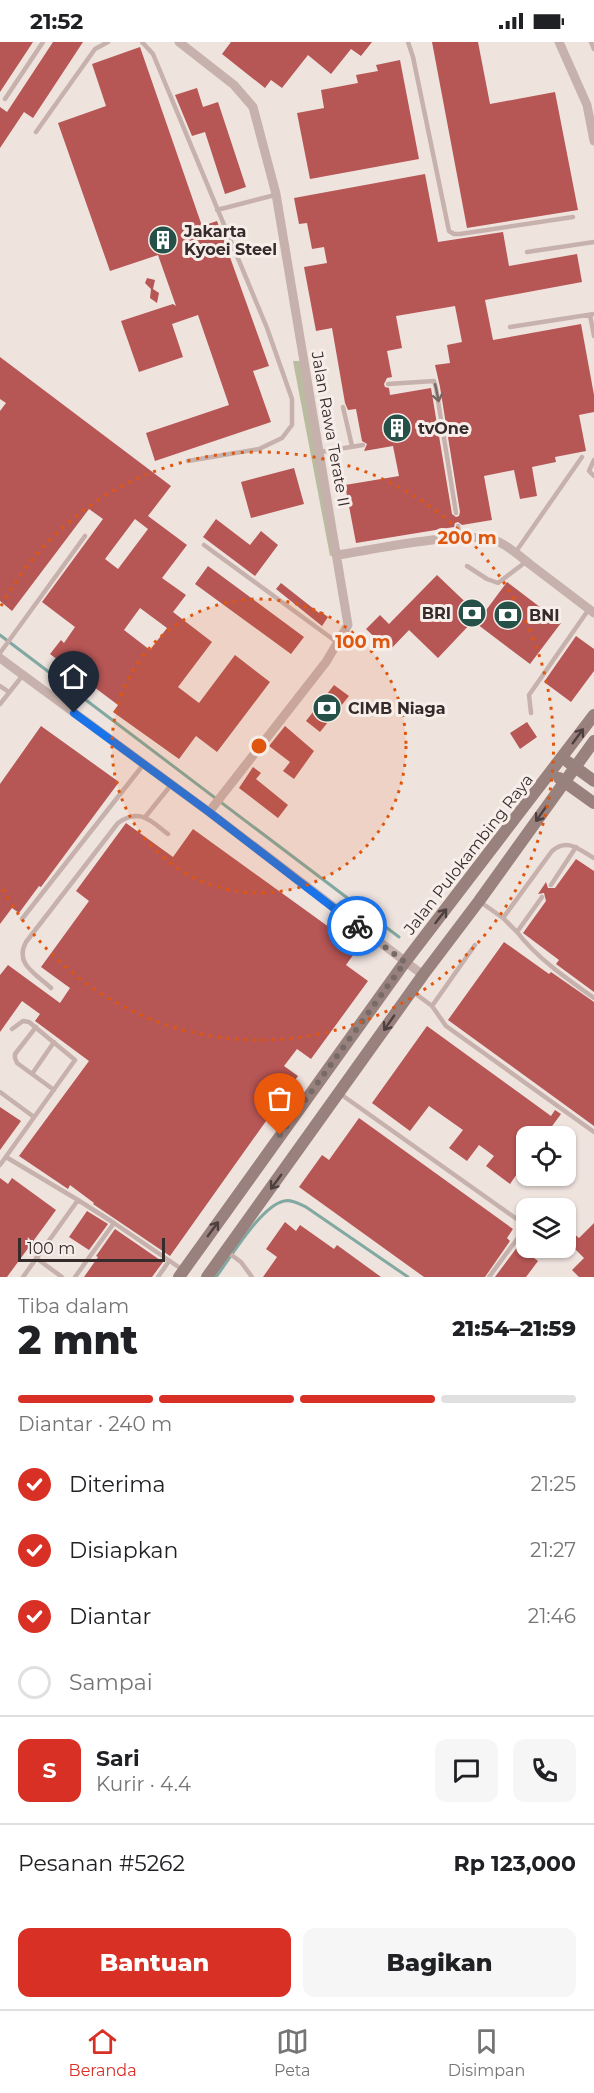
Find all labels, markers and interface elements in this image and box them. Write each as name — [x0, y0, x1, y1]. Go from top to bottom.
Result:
text: 21:52 — [30, 8, 83, 35]
place label: Jakarta Kyoei Steel — [183, 222, 277, 259]
building icon: Jakarta Kyoei Steel — [147, 224, 179, 256]
street label: Jalan Rawa Terate II — [307, 349, 354, 508]
one-way arrow — [431, 383, 443, 402]
building icon: tvOne — [381, 412, 413, 444]
place label: tvOne — [418, 419, 469, 438]
text: 200 m — [437, 527, 497, 549]
bank icon: BRI — [456, 597, 488, 629]
bank icon: BNI — [492, 599, 524, 631]
place label: BRI — [422, 604, 451, 623]
place label: BNI — [529, 606, 559, 625]
text: 100 m — [335, 631, 391, 653]
pin — [48, 651, 99, 713]
icon: home — [57, 660, 90, 693]
bank icon: CIMB Niaga — [311, 692, 343, 724]
place label: CIMB Niaga — [348, 699, 446, 718]
one-way arrow — [572, 729, 585, 745]
centre of rings — [249, 736, 269, 756]
street label: Jalan Pulokambing Raya — [399, 770, 537, 939]
one-way arrow — [535, 806, 547, 822]
courier — [327, 896, 387, 956]
one-way arrow — [434, 908, 447, 924]
icon: bike — [341, 910, 374, 943]
one-way arrow — [383, 1014, 395, 1030]
pin — [254, 1073, 305, 1135]
icon: bag — [263, 1082, 296, 1115]
map controls — [516, 1126, 576, 1258]
button: locate — [516, 1126, 576, 1186]
one-way arrow — [270, 1173, 282, 1189]
button: layers — [516, 1198, 576, 1258]
one-way arrow — [206, 1222, 219, 1238]
scale bar — [18, 1235, 165, 1262]
text: 100 m — [27, 1239, 75, 1258]
text: Tiba dalam — [18, 1294, 129, 1318]
text: 21:54–21:59 — [452, 1315, 576, 1342]
text: 2 mnt — [18, 1316, 138, 1364]
text: Diantar · 240 m — [18, 1412, 172, 1436]
icon: check — [18, 1468, 51, 1501]
text: Diterima — [69, 1471, 166, 1498]
text: 21:25 — [531, 1472, 576, 1496]
icon: check — [18, 1534, 51, 1567]
text: Disiapkan — [69, 1537, 178, 1564]
text: 21:27 — [530, 1538, 576, 1562]
icon: check — [18, 1600, 51, 1633]
text: Diantar — [69, 1603, 151, 1630]
text: 21:46 — [528, 1604, 576, 1628]
text: Sampai — [69, 1669, 153, 1696]
button: chat — [435, 1739, 498, 1802]
button: phone — [513, 1739, 576, 1802]
text: Sari — [96, 1745, 140, 1772]
text: S — [42, 1757, 57, 1784]
text: Kurir · 4.4 — [96, 1772, 191, 1796]
text: Pesanan #5262 — [18, 1850, 185, 1877]
text: Rp 123,000 — [454, 1850, 576, 1877]
button: Bantuan — [18, 1928, 291, 1997]
button: Bagikan — [303, 1928, 576, 1997]
tab: Beranda — [69, 2025, 137, 2080]
tab: Peta — [274, 2025, 310, 2080]
tab: Disimpan — [448, 2025, 525, 2080]

